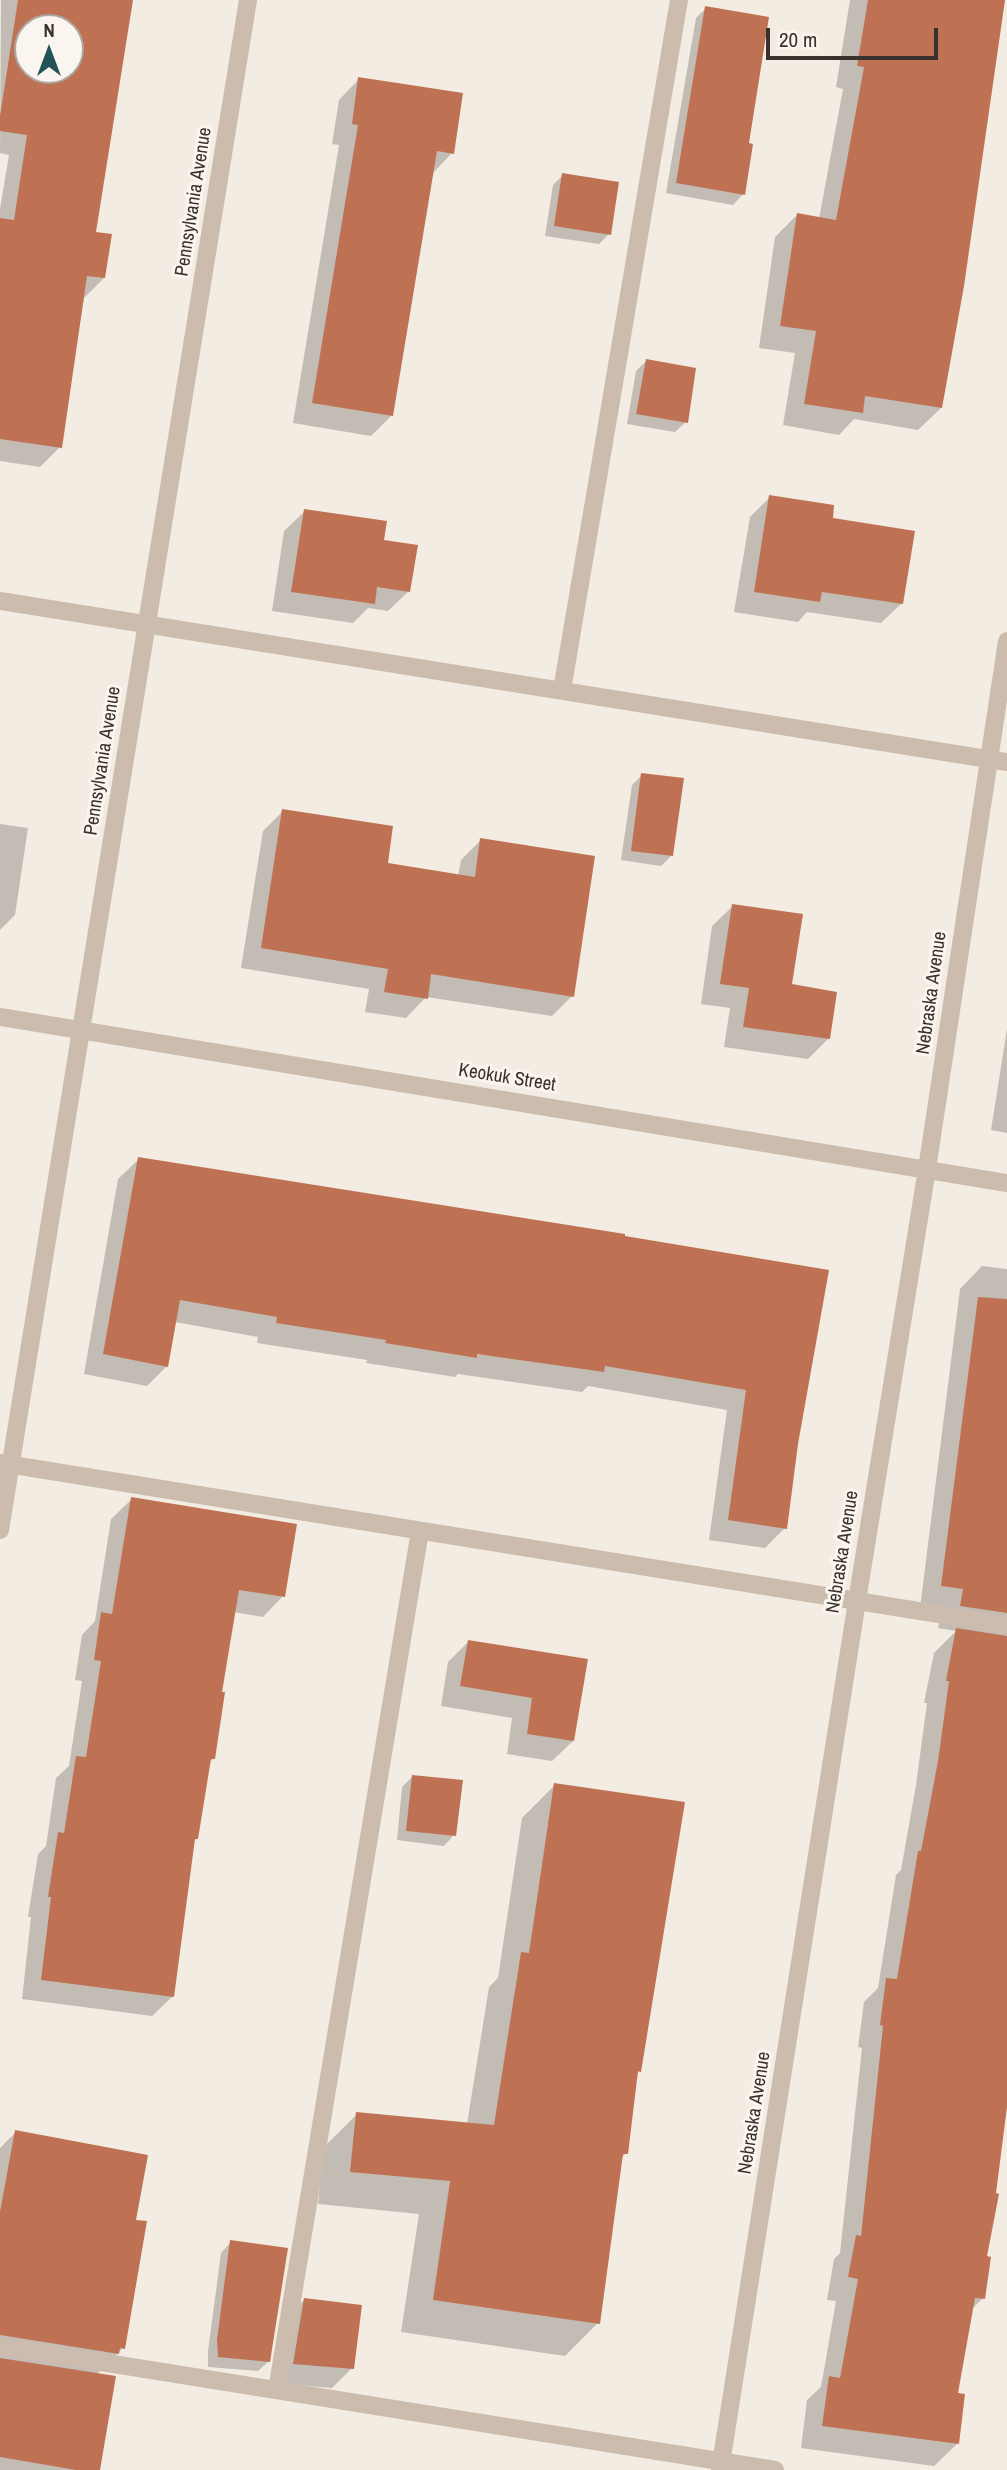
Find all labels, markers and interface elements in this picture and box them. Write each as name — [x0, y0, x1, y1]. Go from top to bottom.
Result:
north arrow — [14, 14, 84, 84]
scale bar — [769, 14, 940, 58]
text: N — [43, 17, 55, 43]
text: 20 m — [779, 25, 817, 54]
street label: Pennsylvania Avenue — [171, 126, 217, 278]
street label: Pennsylvania Avenue — [80, 685, 126, 837]
street label: Nebraska Avenue — [912, 930, 952, 1056]
street label: Keokuk Street — [457, 1059, 557, 1097]
street label: Nebraska Avenue — [822, 1489, 864, 1615]
street label: Nebraska Avenue — [734, 2050, 776, 2176]

